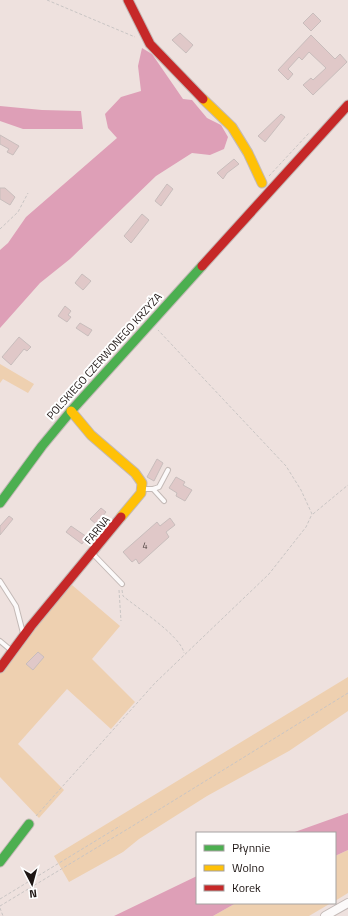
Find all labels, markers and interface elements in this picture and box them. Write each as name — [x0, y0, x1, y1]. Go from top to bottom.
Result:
street label: POLSKIEGO CZERWONEGO KRZYŻA — [43, 289, 166, 423]
street label: FARNA — [80, 512, 114, 548]
house number: 4 — [142, 539, 148, 552]
legend — [196, 832, 336, 904]
text: Płynnie — [232, 838, 270, 857]
text: Wolno — [232, 858, 264, 877]
north arrow — [12, 864, 52, 904]
text: Korek — [232, 878, 261, 897]
text: N — [28, 886, 38, 902]

